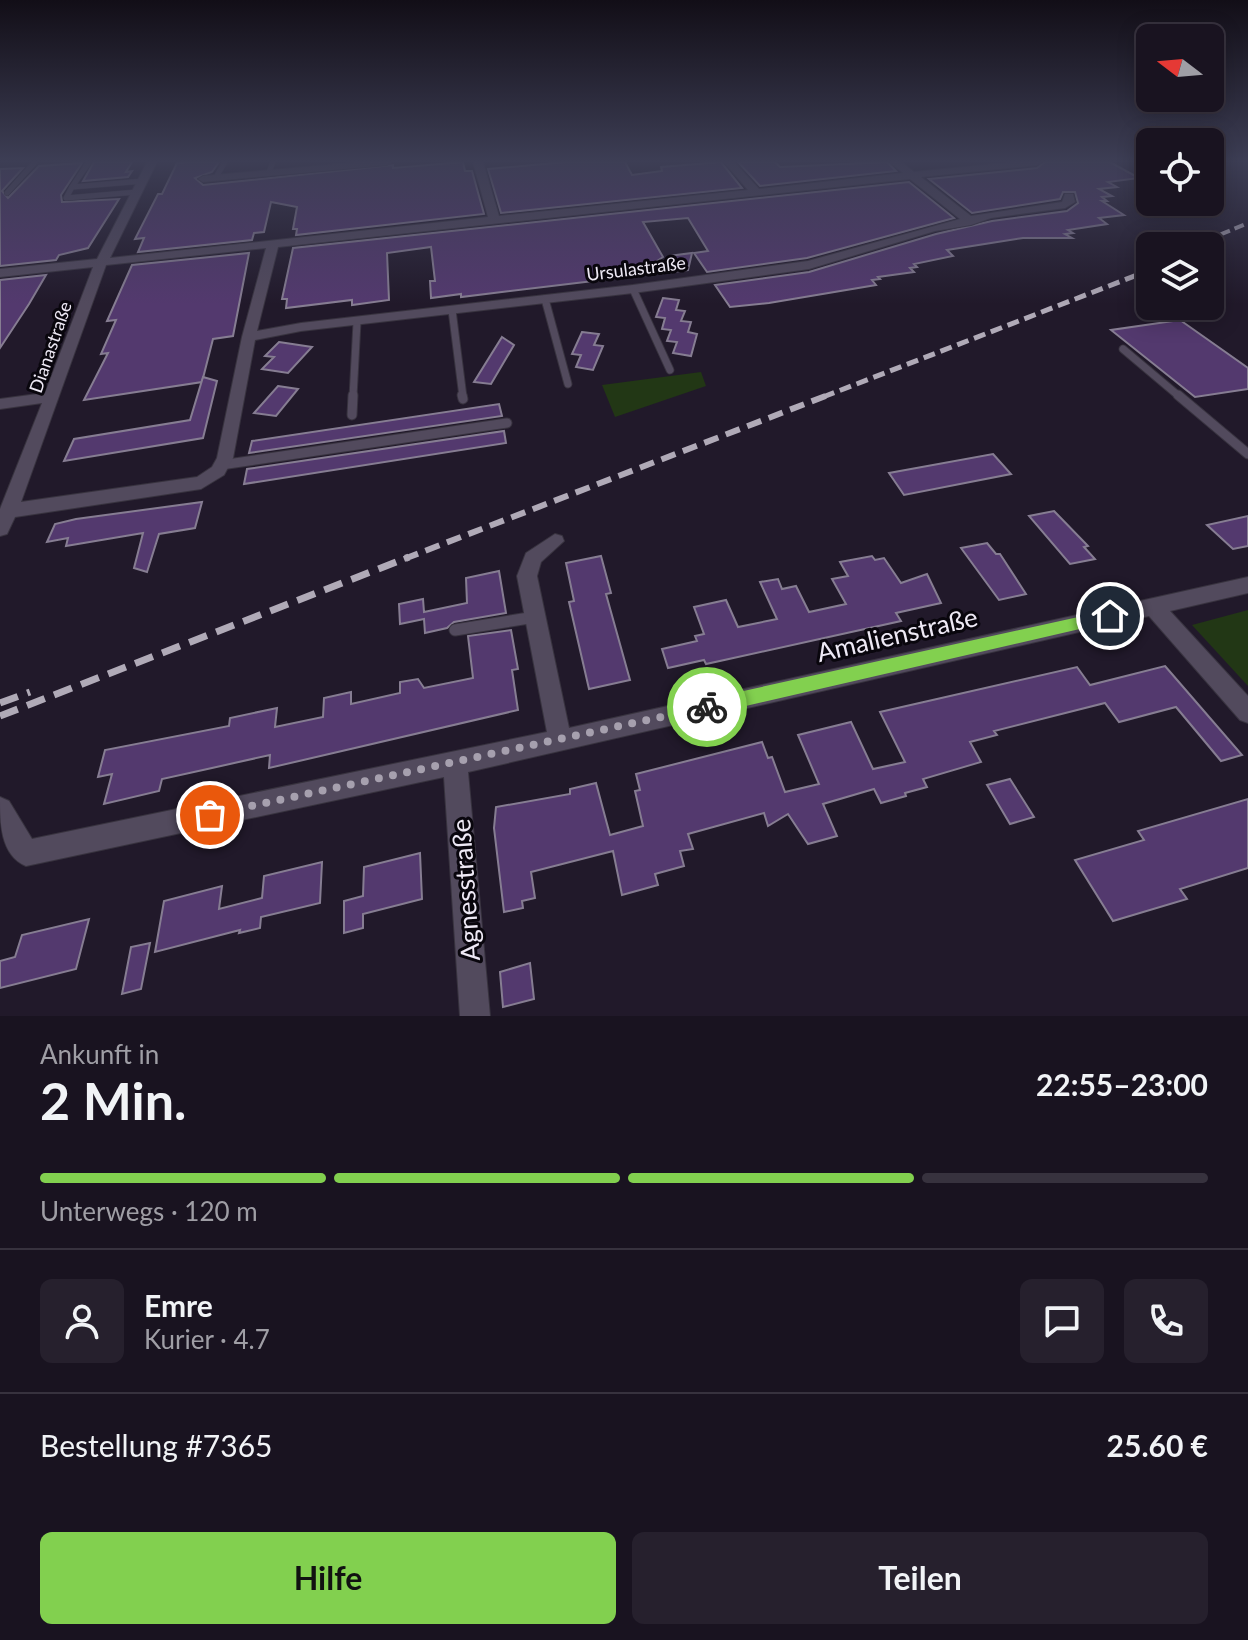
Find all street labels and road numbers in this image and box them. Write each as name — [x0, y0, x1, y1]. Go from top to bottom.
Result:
street label: Ursulastraße — [585, 251, 687, 285]
street label: Dianastraße — [24, 298, 76, 396]
street label: Amalienstraße — [813, 600, 981, 668]
street label: Agnesstraße — [444, 818, 486, 962]

